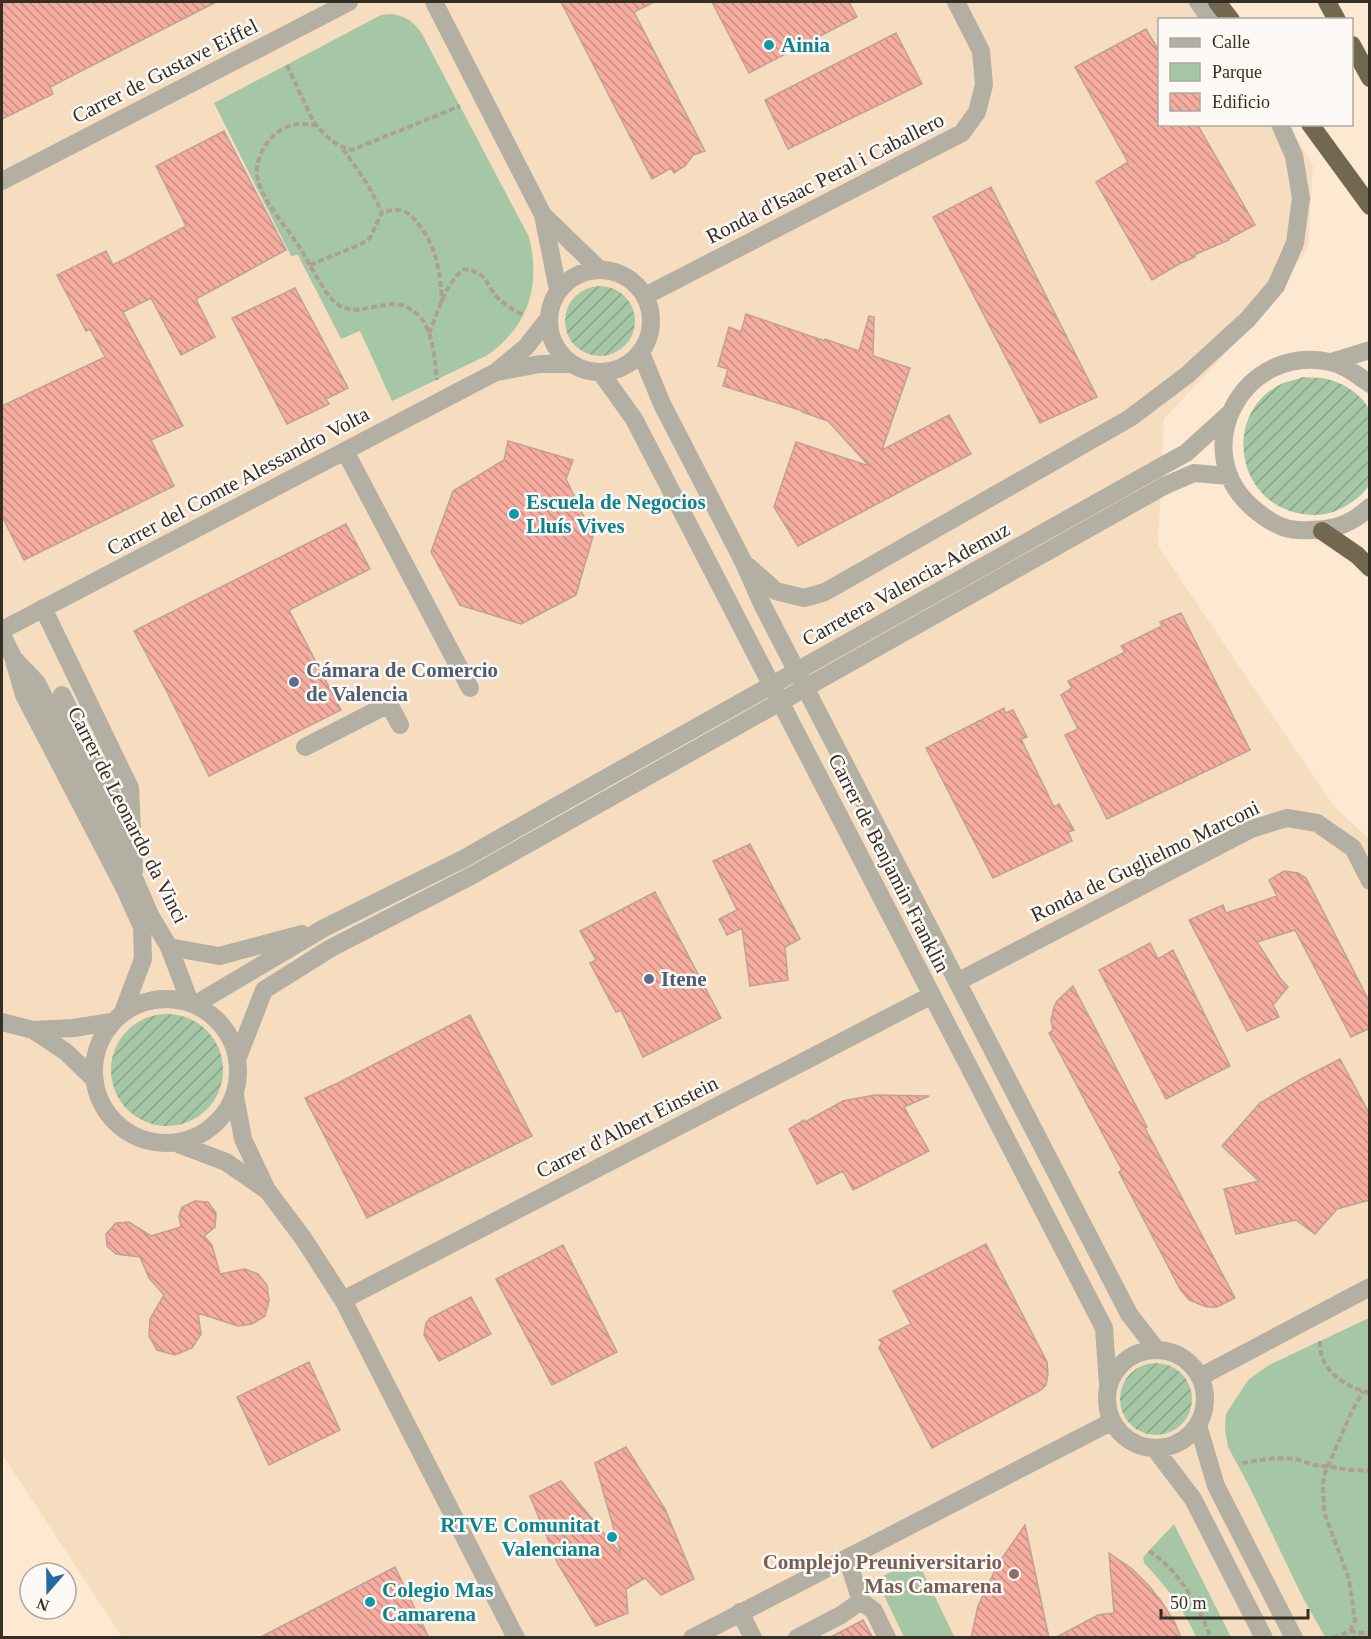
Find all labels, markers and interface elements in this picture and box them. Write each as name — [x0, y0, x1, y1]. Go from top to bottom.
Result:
street label: Carrer de Gustave Eiffel — [68, 14, 262, 128]
legend — [1158, 18, 1353, 126]
text: Calle — [1212, 32, 1250, 52]
place label: Ainia — [781, 33, 831, 57]
marker: Ainia — [762, 38, 776, 52]
text: Parque — [1212, 62, 1262, 82]
text: Edificio — [1212, 92, 1270, 112]
street label: Ronda d'Isaac Peral i Caballero — [702, 107, 948, 249]
street label: Carrer del Comte Alessandro Volta — [103, 401, 374, 560]
place label: Escuela de Negocios Lluís Vives — [526, 490, 706, 538]
marker: Escuela de Negocios Lluís Vives — [507, 507, 521, 521]
street label: Carretera Valencia-Ademuz — [798, 517, 1014, 651]
place label: Cámara de Comercio de Valencia — [306, 658, 498, 706]
marker: Cámara de Comercio de Valencia — [287, 675, 301, 689]
street label: Carrer de Leonardo da Vinci — [63, 703, 193, 927]
street label: Carrer de Benjamin Franklin — [823, 750, 955, 977]
street label: Ronda de Guglielmo Marconi — [1027, 795, 1263, 927]
place label: Itene — [661, 967, 707, 991]
marker: Itene — [642, 972, 656, 986]
street label: Carrer d'Albert Einstein — [532, 1070, 722, 1183]
place label: RTVE Comunitat Valenciana — [440, 1513, 600, 1561]
marker: RTVE Comunitat Valenciana — [605, 1530, 619, 1544]
place label: Complejo Preuniversitario Mas Camarena — [763, 1550, 1002, 1598]
north arrow — [18, 1561, 78, 1621]
marker: Complejo Preuniversitario Mas Camarena — [1007, 1567, 1021, 1581]
place label: Colegio Mas Camarena — [382, 1578, 493, 1626]
scale bar — [1161, 1582, 1308, 1620]
text: 50 m — [1170, 1593, 1207, 1613]
text: N — [34, 1595, 51, 1615]
marker: Colegio Mas Camarena — [363, 1595, 377, 1609]

